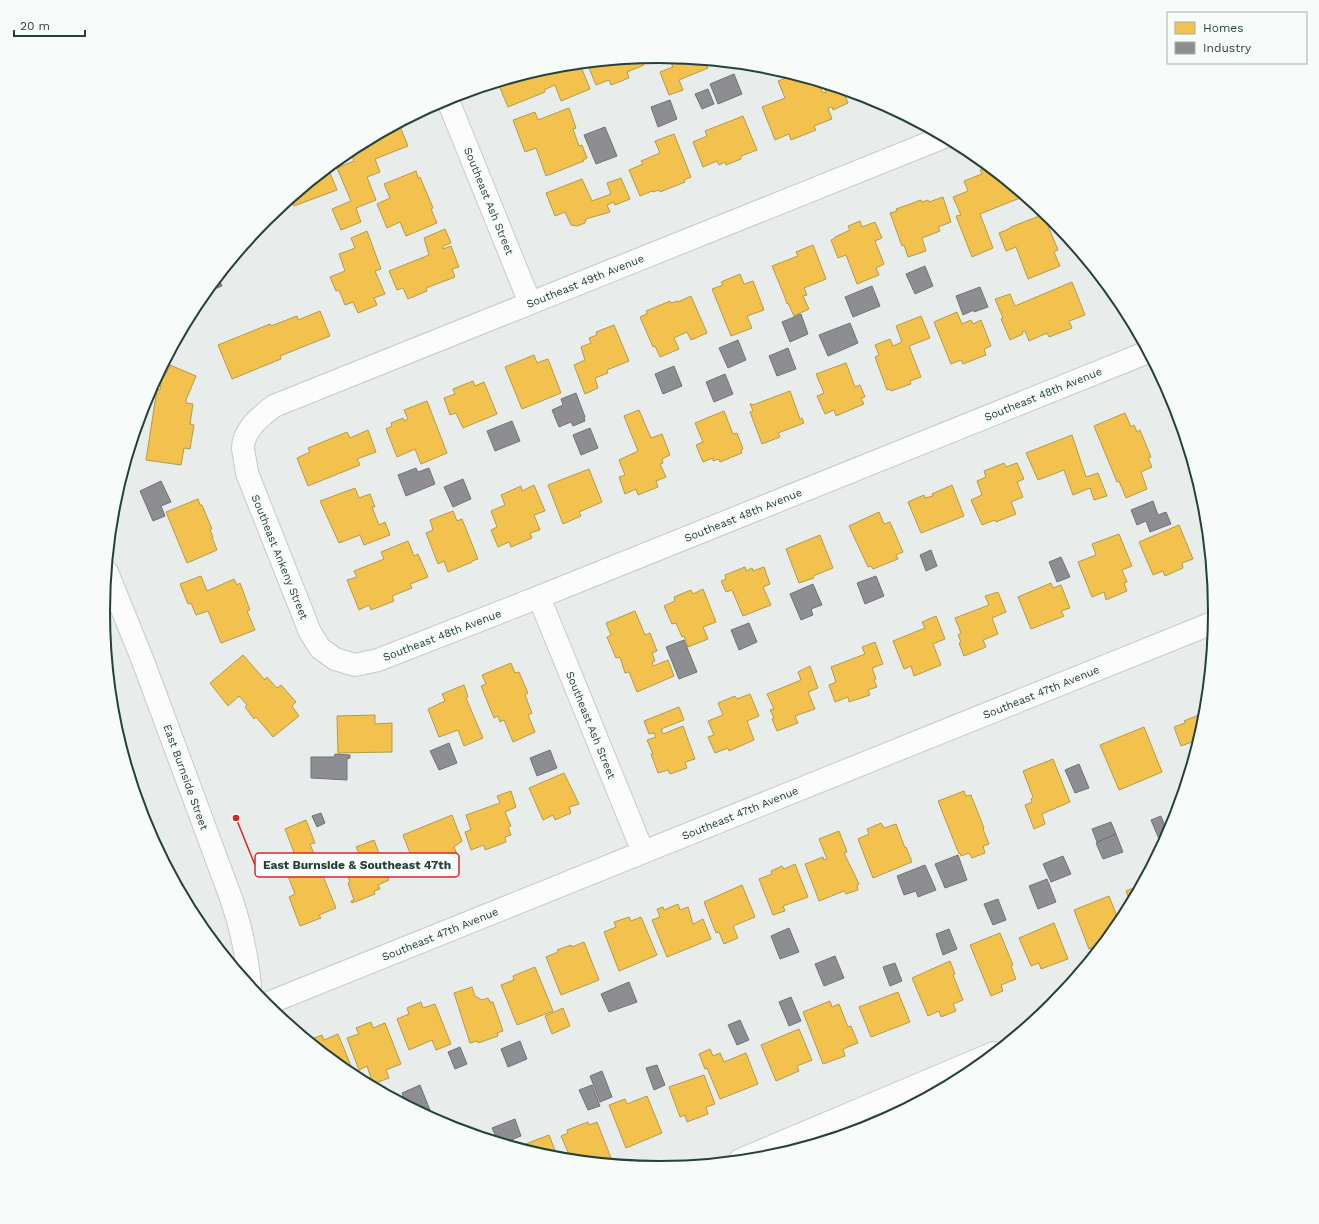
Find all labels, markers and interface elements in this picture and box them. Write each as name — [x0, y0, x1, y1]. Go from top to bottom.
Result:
scale bar — [14, 12, 85, 38]
legend — [1167, 12, 1307, 64]
text: 20 m — [20, 19, 50, 33]
text: Homes — [1203, 21, 1244, 35]
text: Industry — [1203, 41, 1252, 55]
street label: Southeast Ash Street — [461, 146, 516, 257]
street label: Southeast 49th Avenue — [524, 252, 646, 311]
street label: Southeast 48th Avenue — [982, 365, 1104, 424]
street label: Southeast 48th Avenue — [682, 486, 804, 545]
street label: Southeast Ankeny Street — [248, 493, 311, 622]
street label: Southeast 48th Avenue — [381, 607, 503, 664]
street label: Southeast 47th Avenue — [981, 663, 1101, 722]
street label: Southeast Ash Street — [563, 670, 618, 781]
street label: East Burnside Street — [160, 723, 211, 832]
street label: Southeast 47th Avenue — [680, 784, 800, 843]
callout: East Burnside & Southeast 47th — [255, 853, 459, 877]
text: East Burnside & Southeast 47th — [263, 858, 451, 872]
street label: Southeast 47th Avenue — [380, 905, 500, 964]

